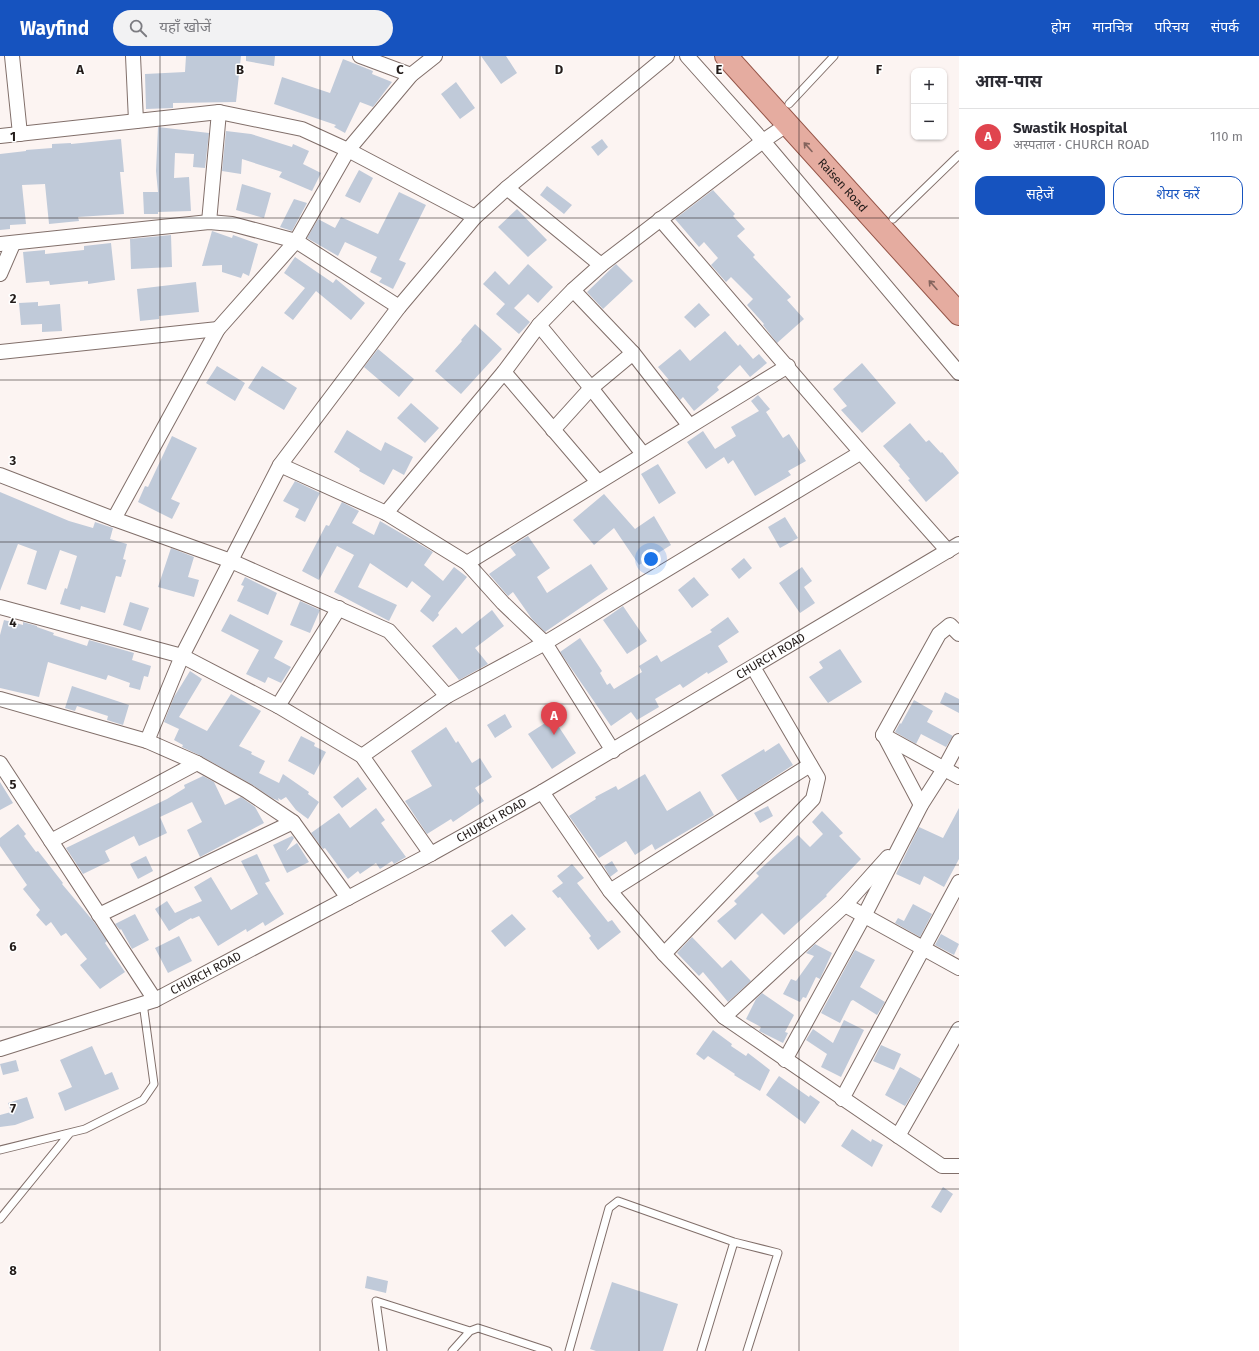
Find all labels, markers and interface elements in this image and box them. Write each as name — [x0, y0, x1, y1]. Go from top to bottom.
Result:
search box — [113, 10, 393, 46]
text: Wayfind — [20, 17, 89, 40]
icon: search — [127, 17, 149, 39]
text: यहाँ खोजें — [159, 18, 211, 36]
text: होम — [1051, 19, 1070, 36]
text: मानचित्र — [1092, 19, 1133, 36]
text: परिचय — [1155, 19, 1189, 36]
text: संपर्क — [1211, 19, 1239, 36]
text: A — [75, 62, 84, 77]
text: B — [236, 62, 244, 77]
text: C — [396, 62, 404, 77]
text: D — [555, 62, 564, 77]
text: E — [716, 62, 723, 77]
text: F — [876, 62, 883, 77]
map controls — [911, 68, 947, 140]
button: + — [911, 68, 947, 104]
text: आस-पास — [975, 71, 1042, 92]
button: − — [911, 104, 947, 140]
text: Swastik Hospital — [1013, 119, 1127, 137]
text: 1 — [10, 129, 16, 144]
text: A — [984, 129, 992, 144]
text: 110 m — [1210, 129, 1243, 144]
text: अस्पताल · CHURCH ROAD — [1013, 137, 1149, 152]
one-way arrow — [804, 142, 813, 152]
street label: Raisen Road — [815, 156, 870, 215]
button: सहेजें — [975, 176, 1105, 215]
button: शेयर करें — [1113, 176, 1243, 215]
one-way arrow — [928, 280, 938, 290]
text: 2 — [10, 291, 17, 306]
text: 3 — [9, 453, 17, 468]
your location — [641, 549, 661, 569]
text: 4 — [9, 615, 17, 630]
street label: CHURCH ROAD — [734, 630, 808, 682]
pin: A — [541, 702, 567, 735]
text: 5 — [10, 777, 17, 792]
street label: CHURCH ROAD — [454, 795, 529, 845]
text: 6 — [9, 939, 17, 954]
street label: CHURCH ROAD — [168, 949, 244, 998]
text: 7 — [10, 1101, 16, 1116]
text: 8 — [9, 1263, 17, 1278]

